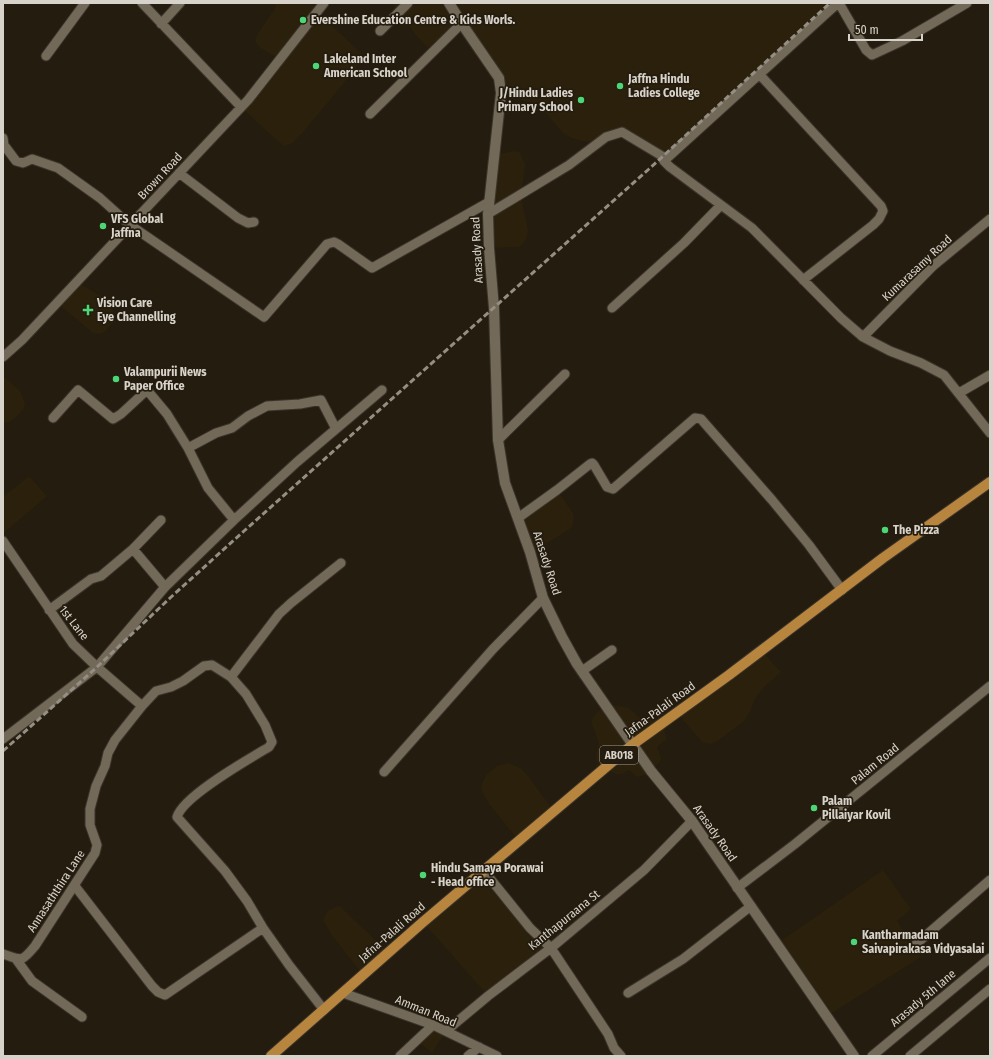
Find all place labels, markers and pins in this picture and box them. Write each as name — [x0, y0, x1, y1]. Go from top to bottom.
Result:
place label: Evershine Education Centre & Kids Worls. — [311, 13, 516, 27]
marker: Evershine Education Centre & Kids Worls. — [298, 15, 308, 25]
place label: Lakeland Inter American School — [323, 52, 408, 80]
marker: Lakeland Inter American School — [311, 61, 321, 71]
place label: Jaffna Hindu Ladies College — [627, 72, 700, 100]
marker: Jaffna Hindu Ladies College — [615, 81, 625, 91]
place label: J/Hindu Ladies Primary School — [498, 86, 574, 114]
marker: J/Hindu Ladies Primary School — [576, 95, 586, 105]
place label: VFS Global Jaffna — [110, 212, 164, 240]
marker: VFS Global Jaffna — [98, 221, 108, 231]
place label: Vision Care Eye Channelling — [96, 296, 176, 324]
marker: Vision Care Eye Channelling — [82, 304, 94, 316]
place label: Valampurii News Paper Office — [123, 365, 207, 393]
marker: Valampurii News Paper Office — [111, 374, 121, 384]
place label: The Pizza — [893, 523, 939, 537]
marker: The Pizza — [880, 525, 890, 535]
place label: Palam Pillaiyar Kovil — [822, 794, 891, 822]
marker: Palam Pillaiyar Kovil — [809, 803, 819, 813]
place label: Hindu Samaya Porawai - Head office — [431, 861, 544, 889]
marker: Hindu Samaya Porawai - Head office — [418, 870, 428, 880]
place label: Kantharmadam Saivapirakasa Vidyasalai — [862, 928, 984, 956]
marker: Kantharmadam Saivapirakasa Vidyasalai — [849, 937, 859, 947]

